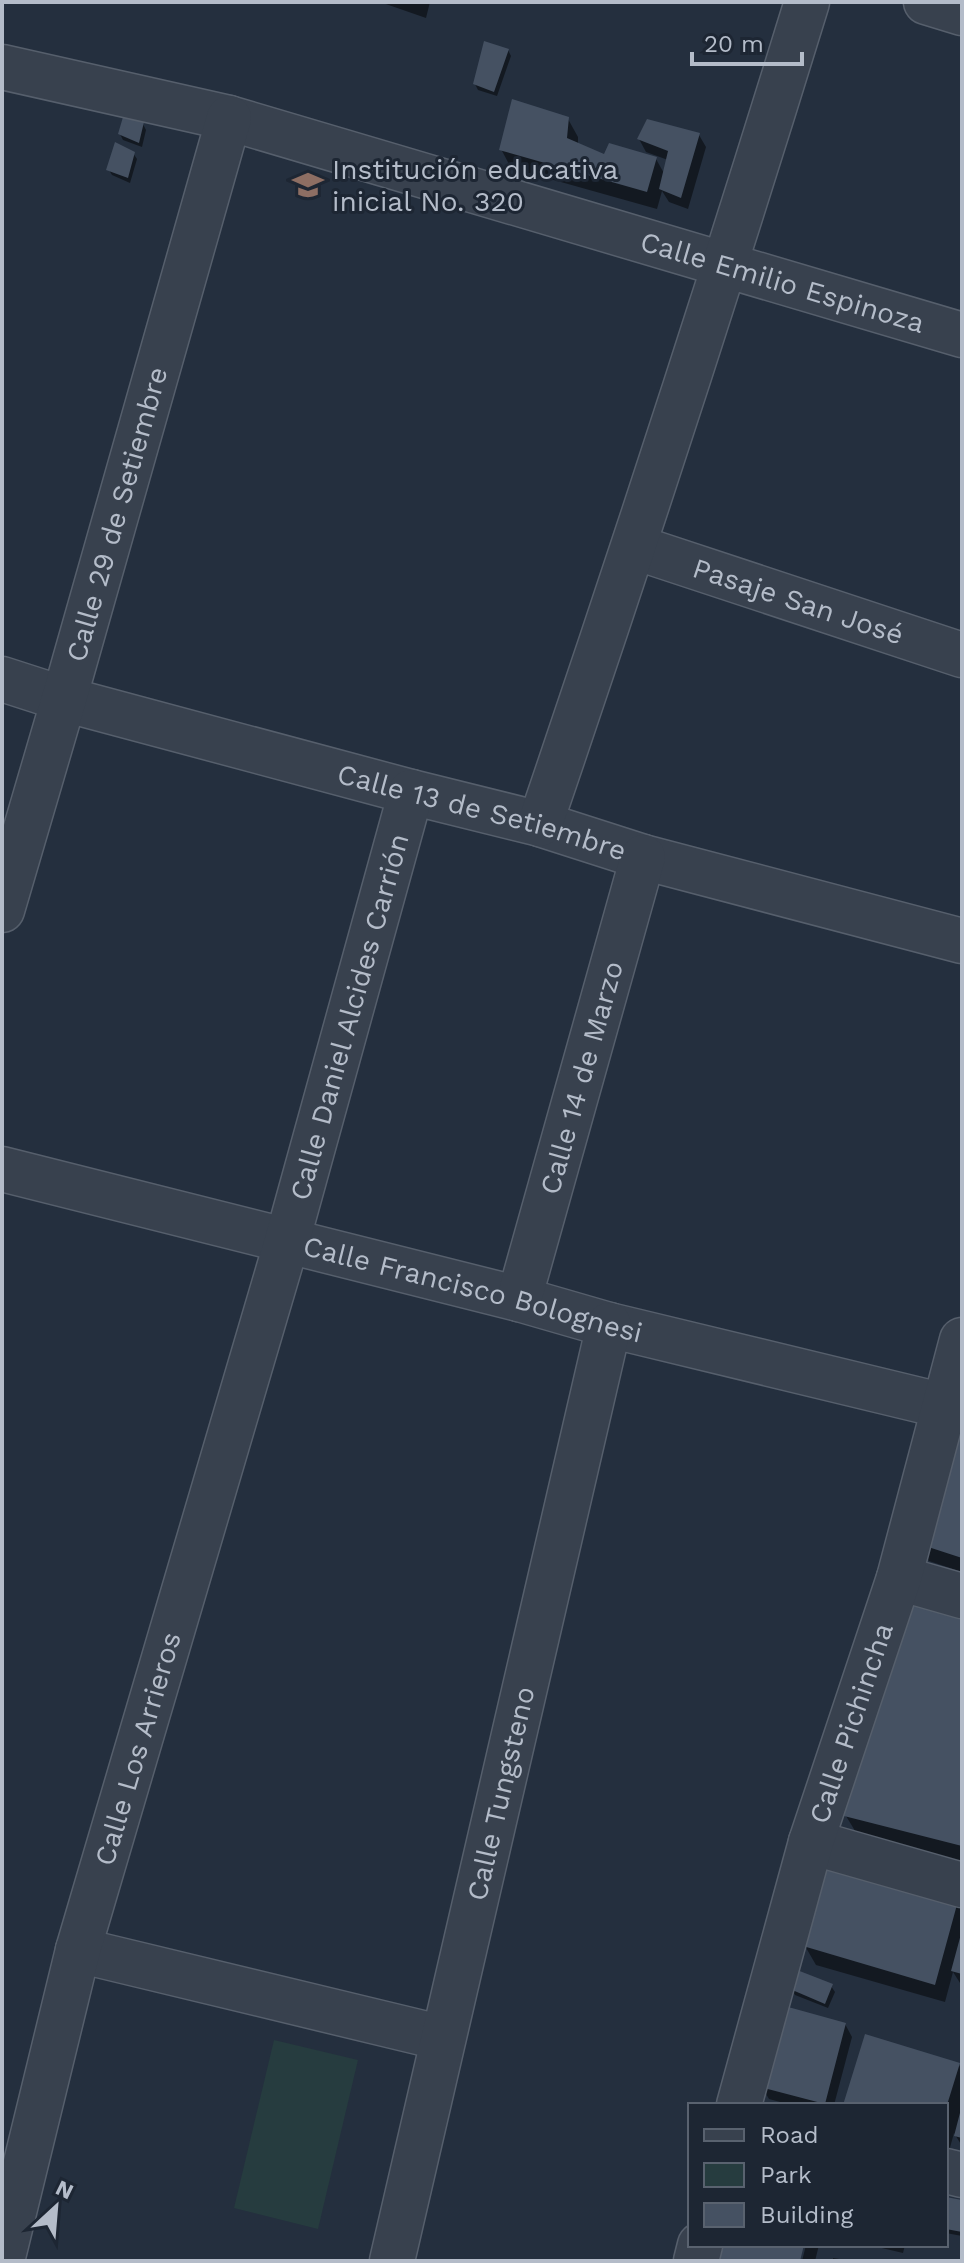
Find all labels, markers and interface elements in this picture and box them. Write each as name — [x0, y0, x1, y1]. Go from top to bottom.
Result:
scale bar — [692, 16, 802, 66]
text: 20 m — [704, 30, 764, 58]
place label: Institución educativa inicial No. 320 — [332, 153, 619, 218]
school or university icon: Institución educativa inicial No. 320 — [291, 168, 325, 202]
street label: Calle Emilio Espinoza — [636, 225, 929, 340]
street label: Calle 29 de Setiembre — [59, 363, 174, 665]
street label: Pasaje San José — [689, 551, 908, 652]
street label: Calle 13 de Setiembre — [334, 757, 630, 868]
street label: Calle Daniel Alcides Carrión — [283, 830, 416, 1204]
street label: Calle 14 de Marzo — [533, 957, 630, 1198]
street label: Calle Francisco Bolognesi — [300, 1229, 646, 1349]
street label: Calle Pichincha — [802, 1619, 900, 1828]
street label: Calle Los Arrieros — [88, 1628, 188, 1870]
street label: Calle Tungsteno — [460, 1683, 542, 1904]
legend — [688, 2103, 948, 2247]
text: Road — [760, 2121, 819, 2149]
text: Park — [760, 2161, 812, 2189]
north arrow — [16, 2167, 96, 2247]
text: N — [52, 2175, 77, 2204]
text: Building — [760, 2201, 853, 2229]

